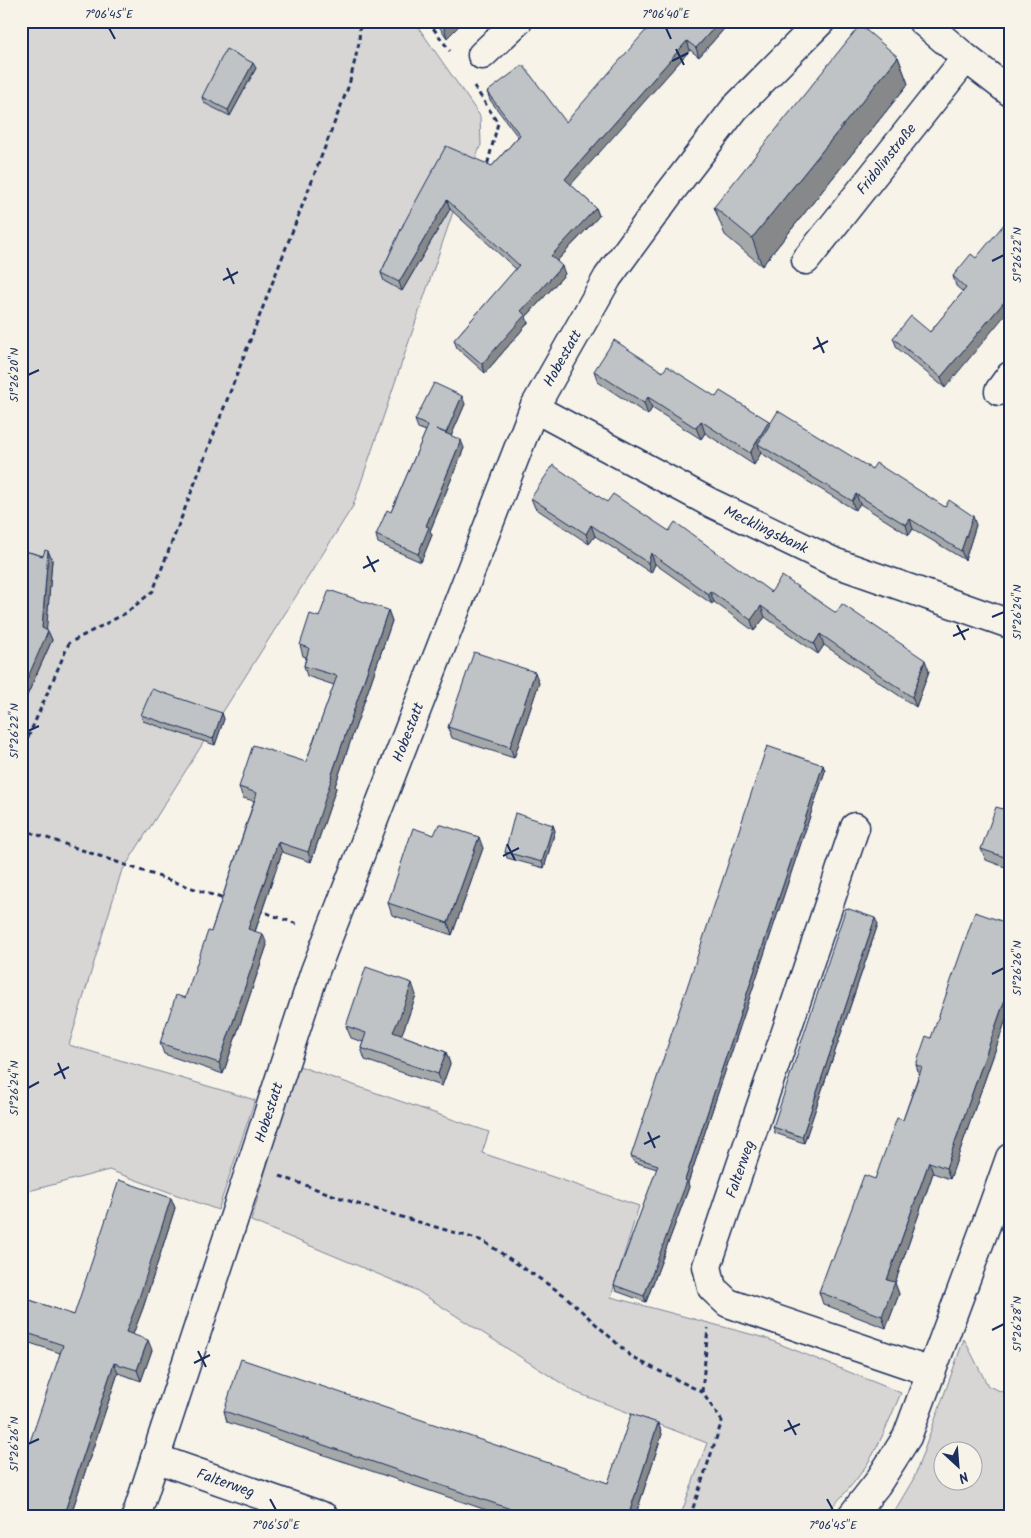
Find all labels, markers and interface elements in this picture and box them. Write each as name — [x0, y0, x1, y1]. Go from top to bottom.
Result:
text: 7°06'45"E — [85, 5, 134, 24]
text: 7°06'40"E — [642, 5, 691, 24]
street label: Fridolinstraße — [851, 118, 923, 201]
text: 51°26'22"N — [1008, 227, 1027, 283]
street label: Hobestatt — [537, 325, 589, 392]
text: 51°26'20"N — [5, 348, 24, 402]
street label: Mecklingsbank — [719, 500, 813, 561]
text: 51°26'24"N — [1008, 584, 1027, 640]
street label: Hobestatt — [386, 699, 431, 766]
text: 51°26'22"N — [5, 703, 24, 759]
text: 51°26'26"N — [1008, 940, 1027, 996]
text: 51°26'24"N — [5, 1060, 24, 1116]
street label: Hobestatt — [249, 1079, 291, 1146]
street label: Falterweg — [720, 1137, 762, 1202]
text: 51°26'28"N — [1008, 1296, 1027, 1352]
text: 51°26'26"N — [5, 1416, 24, 1472]
north arrow — [934, 1440, 984, 1490]
street label: Falterweg — [193, 1462, 258, 1505]
text: N — [954, 1465, 972, 1489]
text: 7°06'50"E — [252, 1516, 301, 1535]
text: 7°06'45"E — [809, 1516, 858, 1535]

